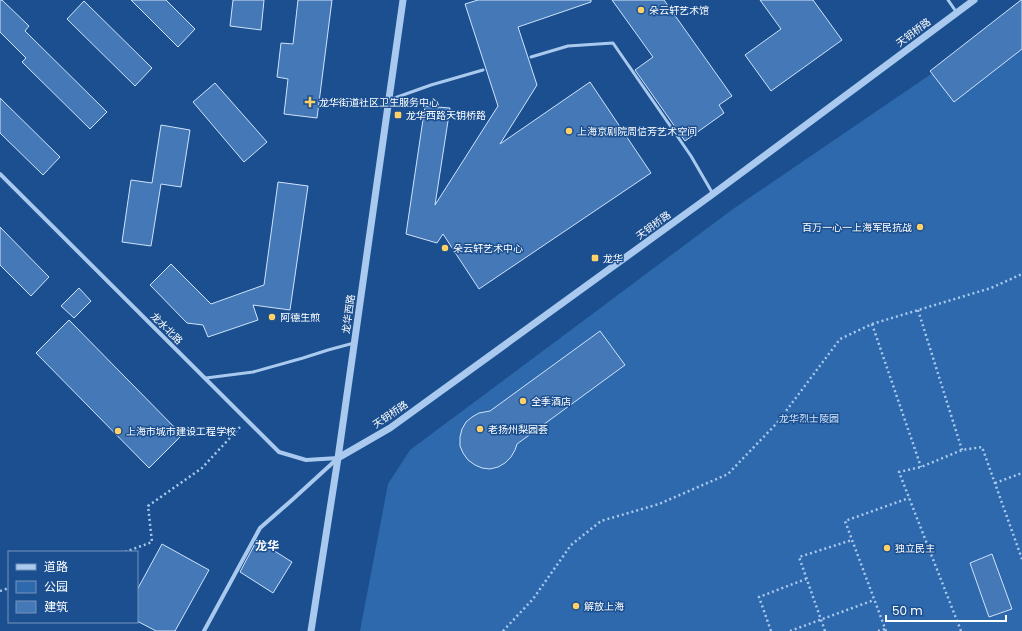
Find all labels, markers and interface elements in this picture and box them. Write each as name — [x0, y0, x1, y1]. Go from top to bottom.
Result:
place label: 朵云轩艺术馆 — [649, 3, 709, 18]
marker: 朵云轩艺术馆 — [636, 5, 646, 15]
street label: 天钥桥路 — [893, 14, 934, 50]
place label: 龙华街道社区卫生服务中心 — [319, 95, 439, 110]
marker: 龙华街道社区卫生服务中心 — [304, 96, 316, 108]
place label: 龙华西路天钥桥路 — [406, 108, 486, 123]
marker: 龙华西路天钥桥路 — [393, 110, 403, 120]
place label: 上海京剧院周信芳艺术空间 — [577, 124, 697, 139]
marker: 上海京剧院周信芳艺术空间 — [564, 126, 574, 136]
street label: 天钥桥路 — [633, 208, 674, 243]
place label: 百万一心一上海军民抗战 — [802, 220, 912, 235]
marker: 百万一心一上海军民抗战 — [915, 222, 925, 232]
place label: 朵云轩艺术中心 — [453, 241, 523, 256]
marker: 朵云轩艺术中心 — [440, 243, 450, 253]
place label: 龙华 — [603, 251, 623, 266]
marker: 龙华 — [590, 253, 600, 263]
street label: 龙华西路 — [338, 293, 359, 335]
street label: 龙水北路 — [147, 309, 186, 348]
place label: 阿德生煎 — [280, 310, 320, 325]
marker: 阿德生煎 — [267, 312, 277, 322]
place label: 全季酒店 — [531, 394, 571, 409]
marker: 全季酒店 — [518, 396, 528, 406]
street label: 天钥桥路 — [370, 397, 411, 432]
park label: 龙华烈士陵园 — [779, 411, 839, 426]
place label: 老扬州梨园荟 — [488, 422, 548, 437]
place label: 上海市城市建设工程学校 — [126, 424, 236, 439]
marker: 老扬州梨园荟 — [475, 424, 485, 434]
marker: 上海市城市建设工程学校 — [113, 426, 123, 436]
district label: 龙华 — [255, 537, 279, 554]
place label: 独立民主 — [895, 541, 935, 556]
marker: 独立民主 — [882, 543, 892, 553]
legend — [8, 551, 138, 623]
text: 道路 — [44, 558, 68, 575]
text: 公园 — [44, 578, 68, 595]
scale bar — [886, 597, 1006, 623]
text: 建筑 — [44, 598, 68, 615]
place label: 解放上海 — [584, 599, 624, 614]
marker: 解放上海 — [571, 601, 581, 611]
text: 50 m — [892, 602, 923, 619]

